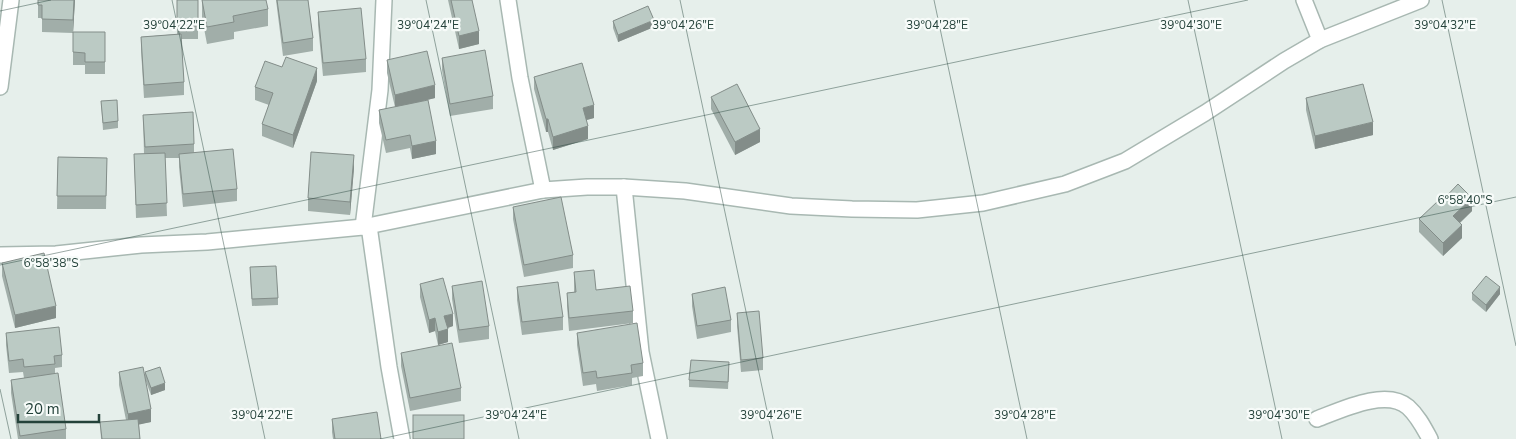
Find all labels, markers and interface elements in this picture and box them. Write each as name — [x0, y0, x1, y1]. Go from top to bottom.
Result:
text: 39°04'22"E — [143, 17, 205, 33]
text: 39°04'24"E — [397, 17, 459, 33]
text: 39°04'26"E — [652, 17, 714, 33]
text: 39°04'28"E — [906, 17, 968, 33]
text: 39°04'30"E — [1160, 17, 1222, 33]
text: 39°04'32"E — [1414, 17, 1476, 33]
text: 6°58'40"S — [1437, 192, 1493, 208]
text: 6°58'38"S — [23, 255, 79, 271]
scale bar — [18, 392, 99, 424]
text: 20 m — [25, 399, 60, 419]
text: 39°04'22"E — [231, 407, 293, 423]
text: 39°04'24"E — [485, 407, 547, 423]
text: 39°04'26"E — [740, 407, 802, 423]
text: 39°04'28"E — [994, 407, 1056, 423]
text: 39°04'30"E — [1248, 407, 1310, 423]

